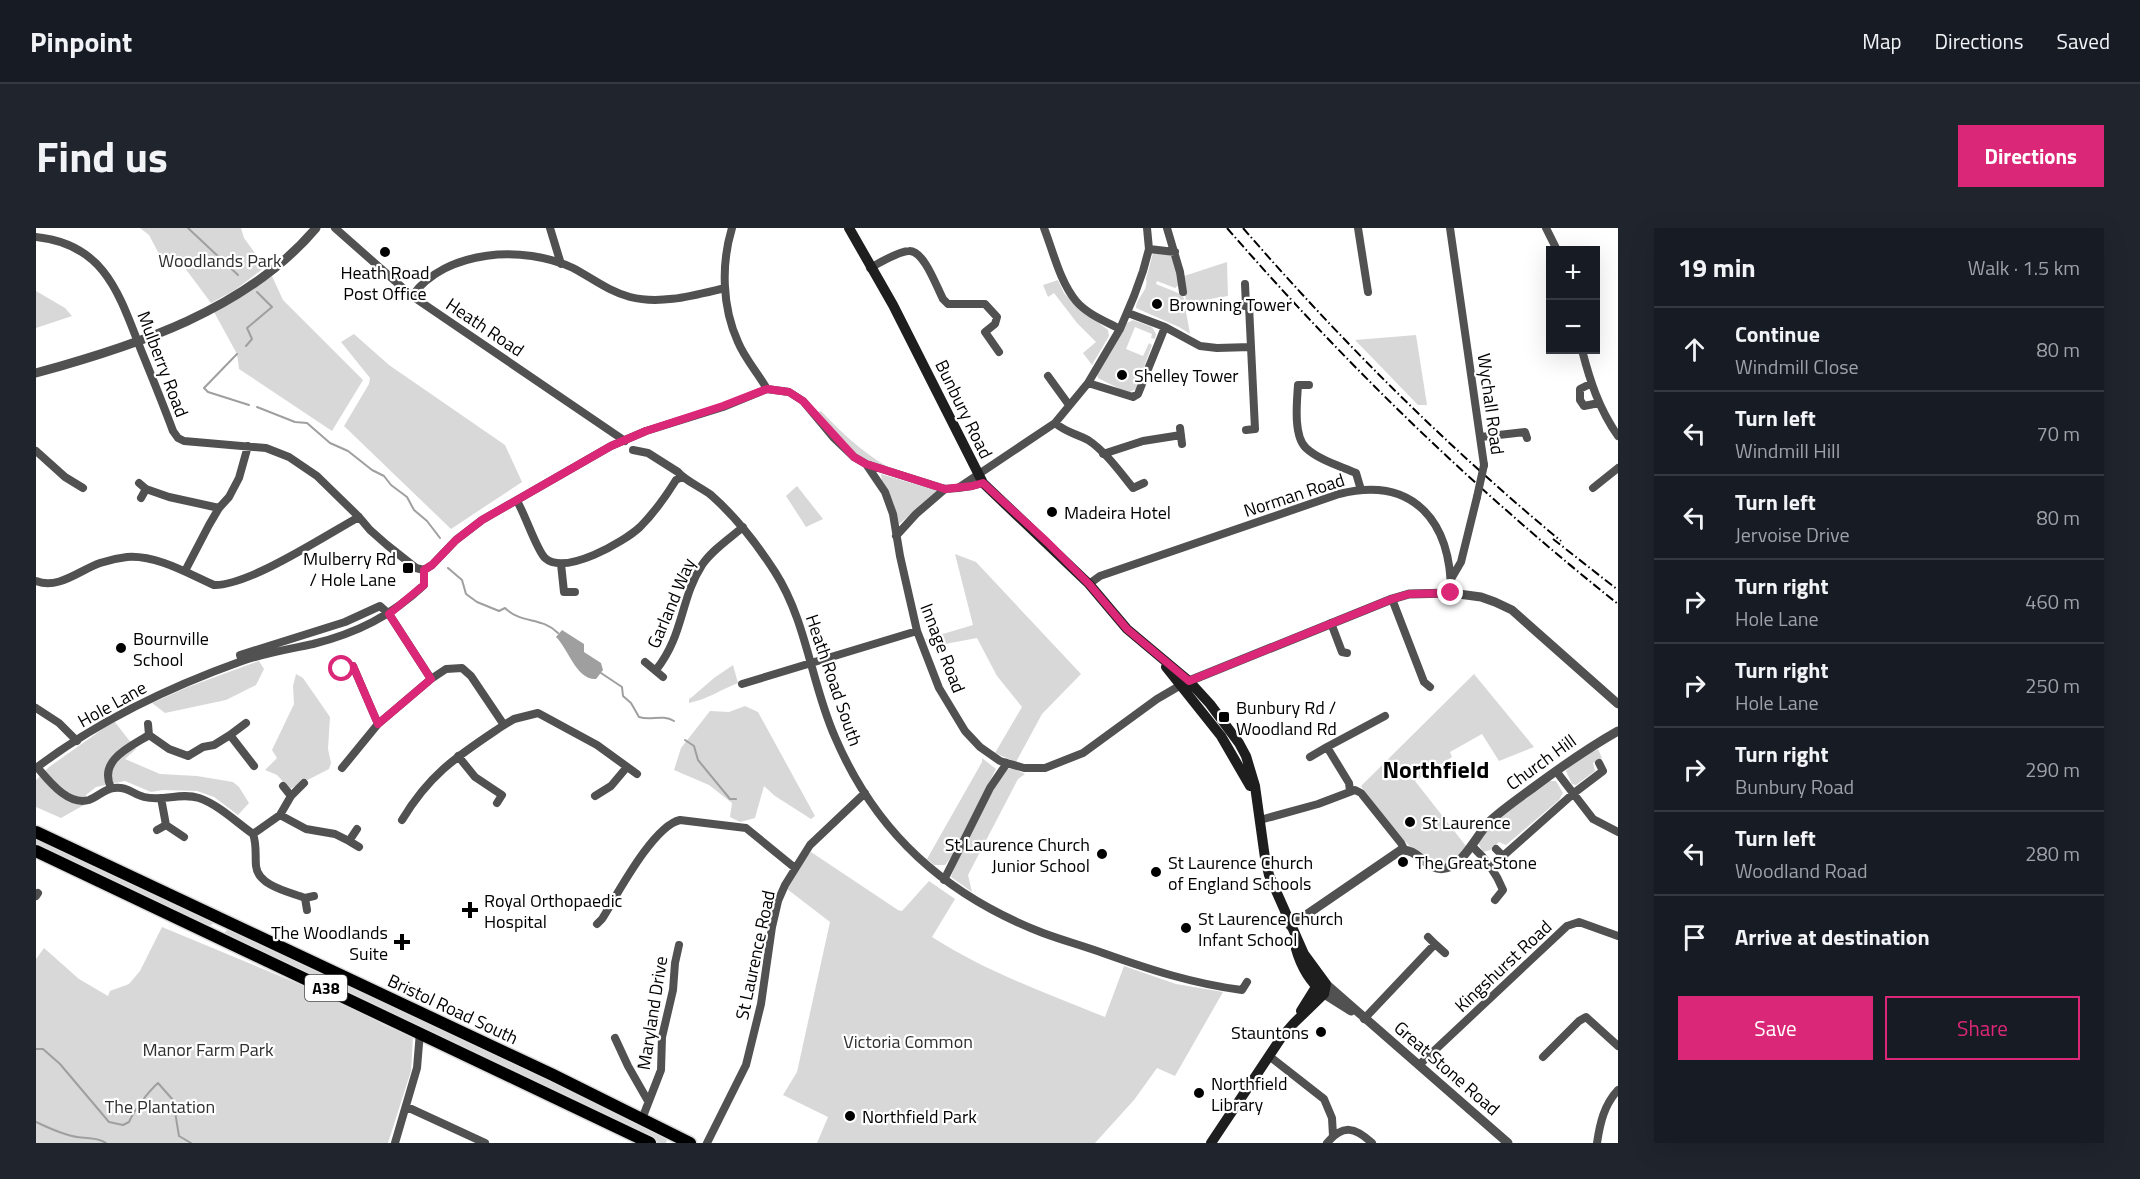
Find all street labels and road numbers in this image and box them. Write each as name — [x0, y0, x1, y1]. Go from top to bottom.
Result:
street label: Heath Road — [441, 291, 529, 363]
street label: Mulberry Road — [130, 307, 196, 421]
street label: Wychall Road — [1471, 351, 1511, 457]
street label: Bunbury Road — [928, 355, 1000, 463]
street label: Norman Road — [1240, 466, 1348, 524]
street label: Garland Way — [640, 553, 702, 652]
street label: Innage Road — [914, 599, 972, 697]
street label: Heath Road South — [799, 610, 869, 750]
street label: Hole Lane — [73, 674, 151, 734]
street label: Church Hill — [1500, 727, 1582, 797]
street label: St Laurence Road — [728, 888, 782, 1022]
street label: Kingshurst Road — [1448, 914, 1558, 1018]
street label: Maryland Drive — [630, 954, 674, 1072]
street label: Bristol Road South — [383, 967, 523, 1051]
road number: A38 — [305, 975, 347, 1001]
street label: Great Stone Road — [1388, 1014, 1506, 1122]

